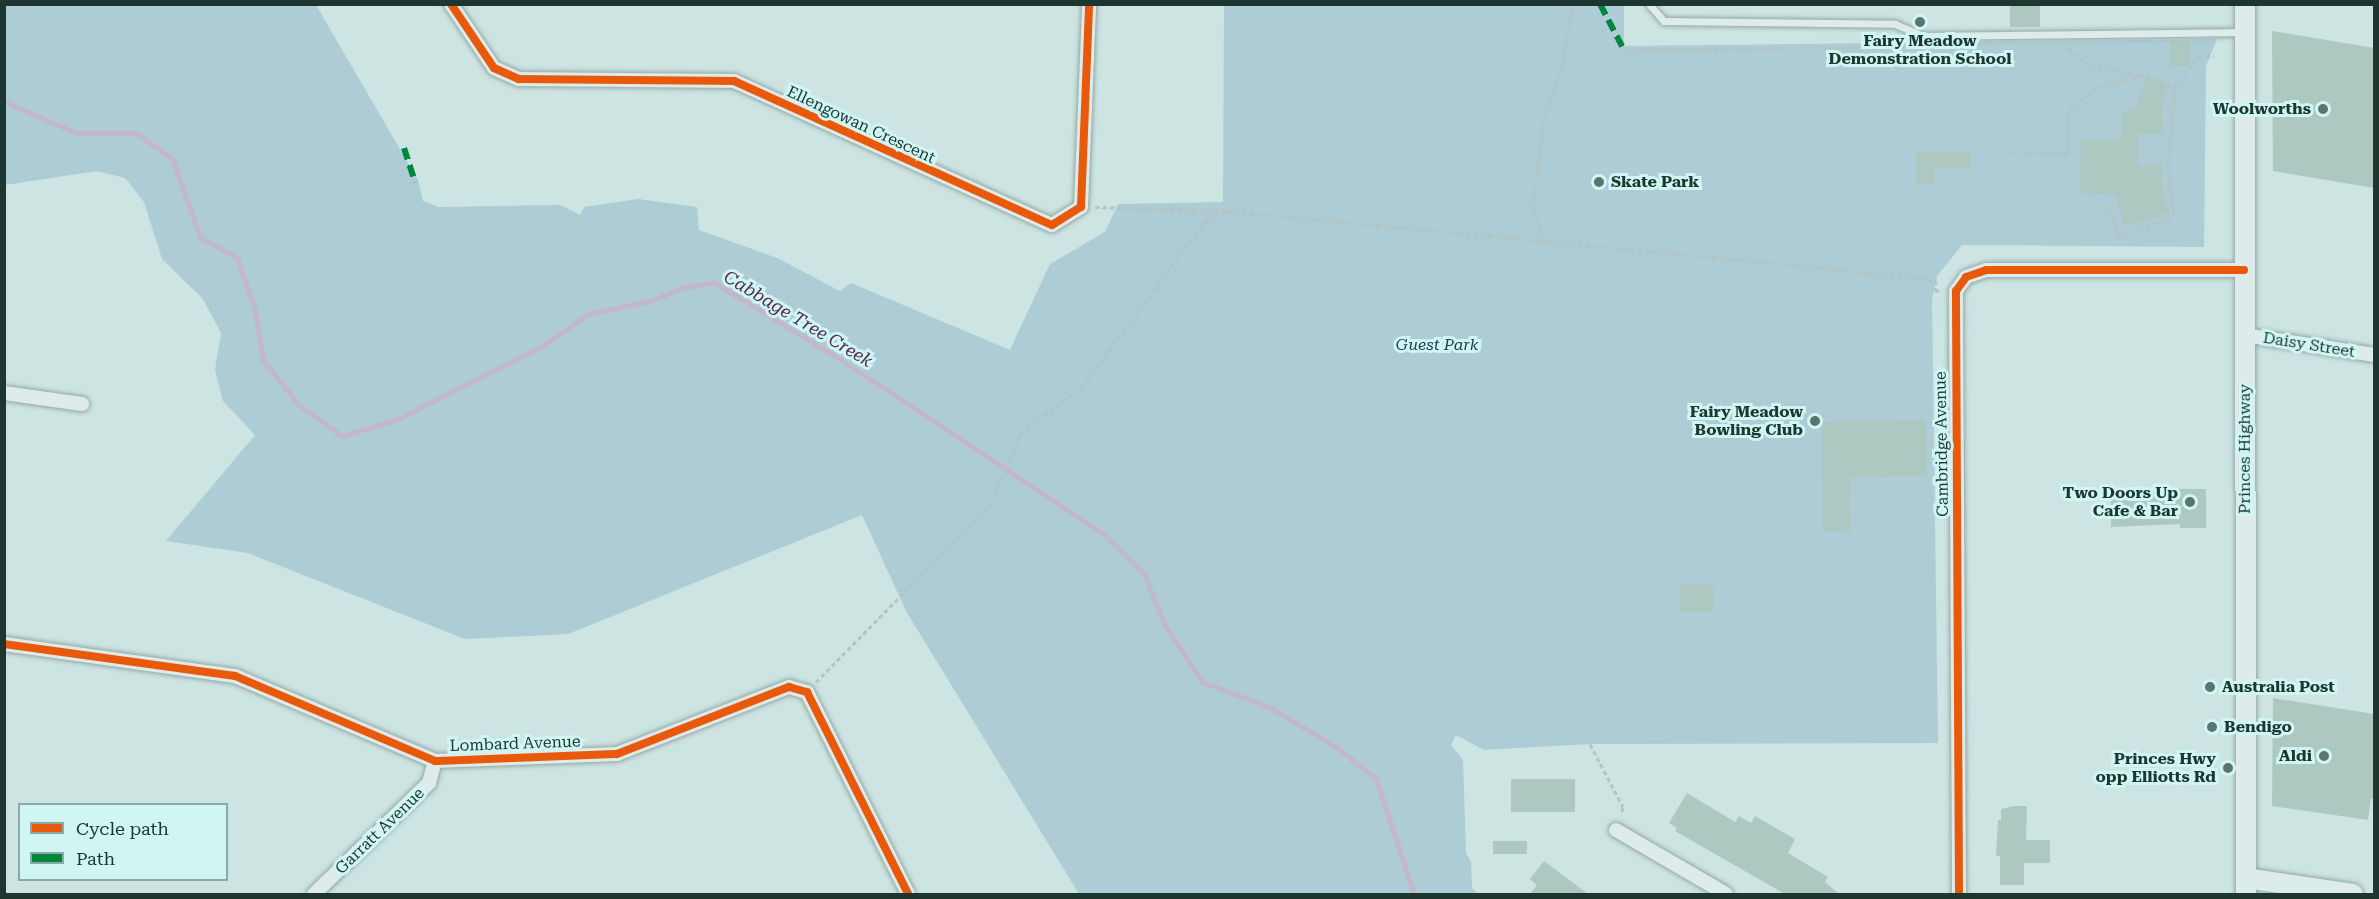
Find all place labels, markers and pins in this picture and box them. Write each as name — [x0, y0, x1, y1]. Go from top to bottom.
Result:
marker: Fairy Meadow Demonstration School — [1913, 15, 1927, 29]
place label: Fairy Meadow Demonstration School — [1828, 31, 2012, 69]
place label: Woolworths — [2213, 99, 2311, 119]
marker: Woolworths — [2316, 102, 2330, 116]
place label: Skate Park — [1611, 172, 1699, 192]
marker: Skate Park — [1592, 175, 1606, 189]
place label: Fairy Meadow Bowling Club — [1690, 402, 1803, 440]
marker: Fairy Meadow Bowling Club — [1808, 414, 1822, 428]
place label: Two Doors Up Cafe & Bar — [2062, 483, 2178, 521]
marker: Two Doors Up Cafe & Bar — [2183, 495, 2197, 509]
place label: Australia Post — [2222, 677, 2335, 697]
marker: Australia Post — [2203, 680, 2217, 694]
place label: Bendigo — [2224, 717, 2292, 737]
marker: Bendigo — [2205, 720, 2219, 734]
place label: Aldi — [2279, 746, 2312, 766]
place label: Princes Hwy opp Elliotts Rd — [2096, 749, 2216, 787]
marker: Aldi — [2317, 749, 2331, 763]
marker: Princes Hwy opp Elliotts Rd — [2221, 761, 2235, 775]

